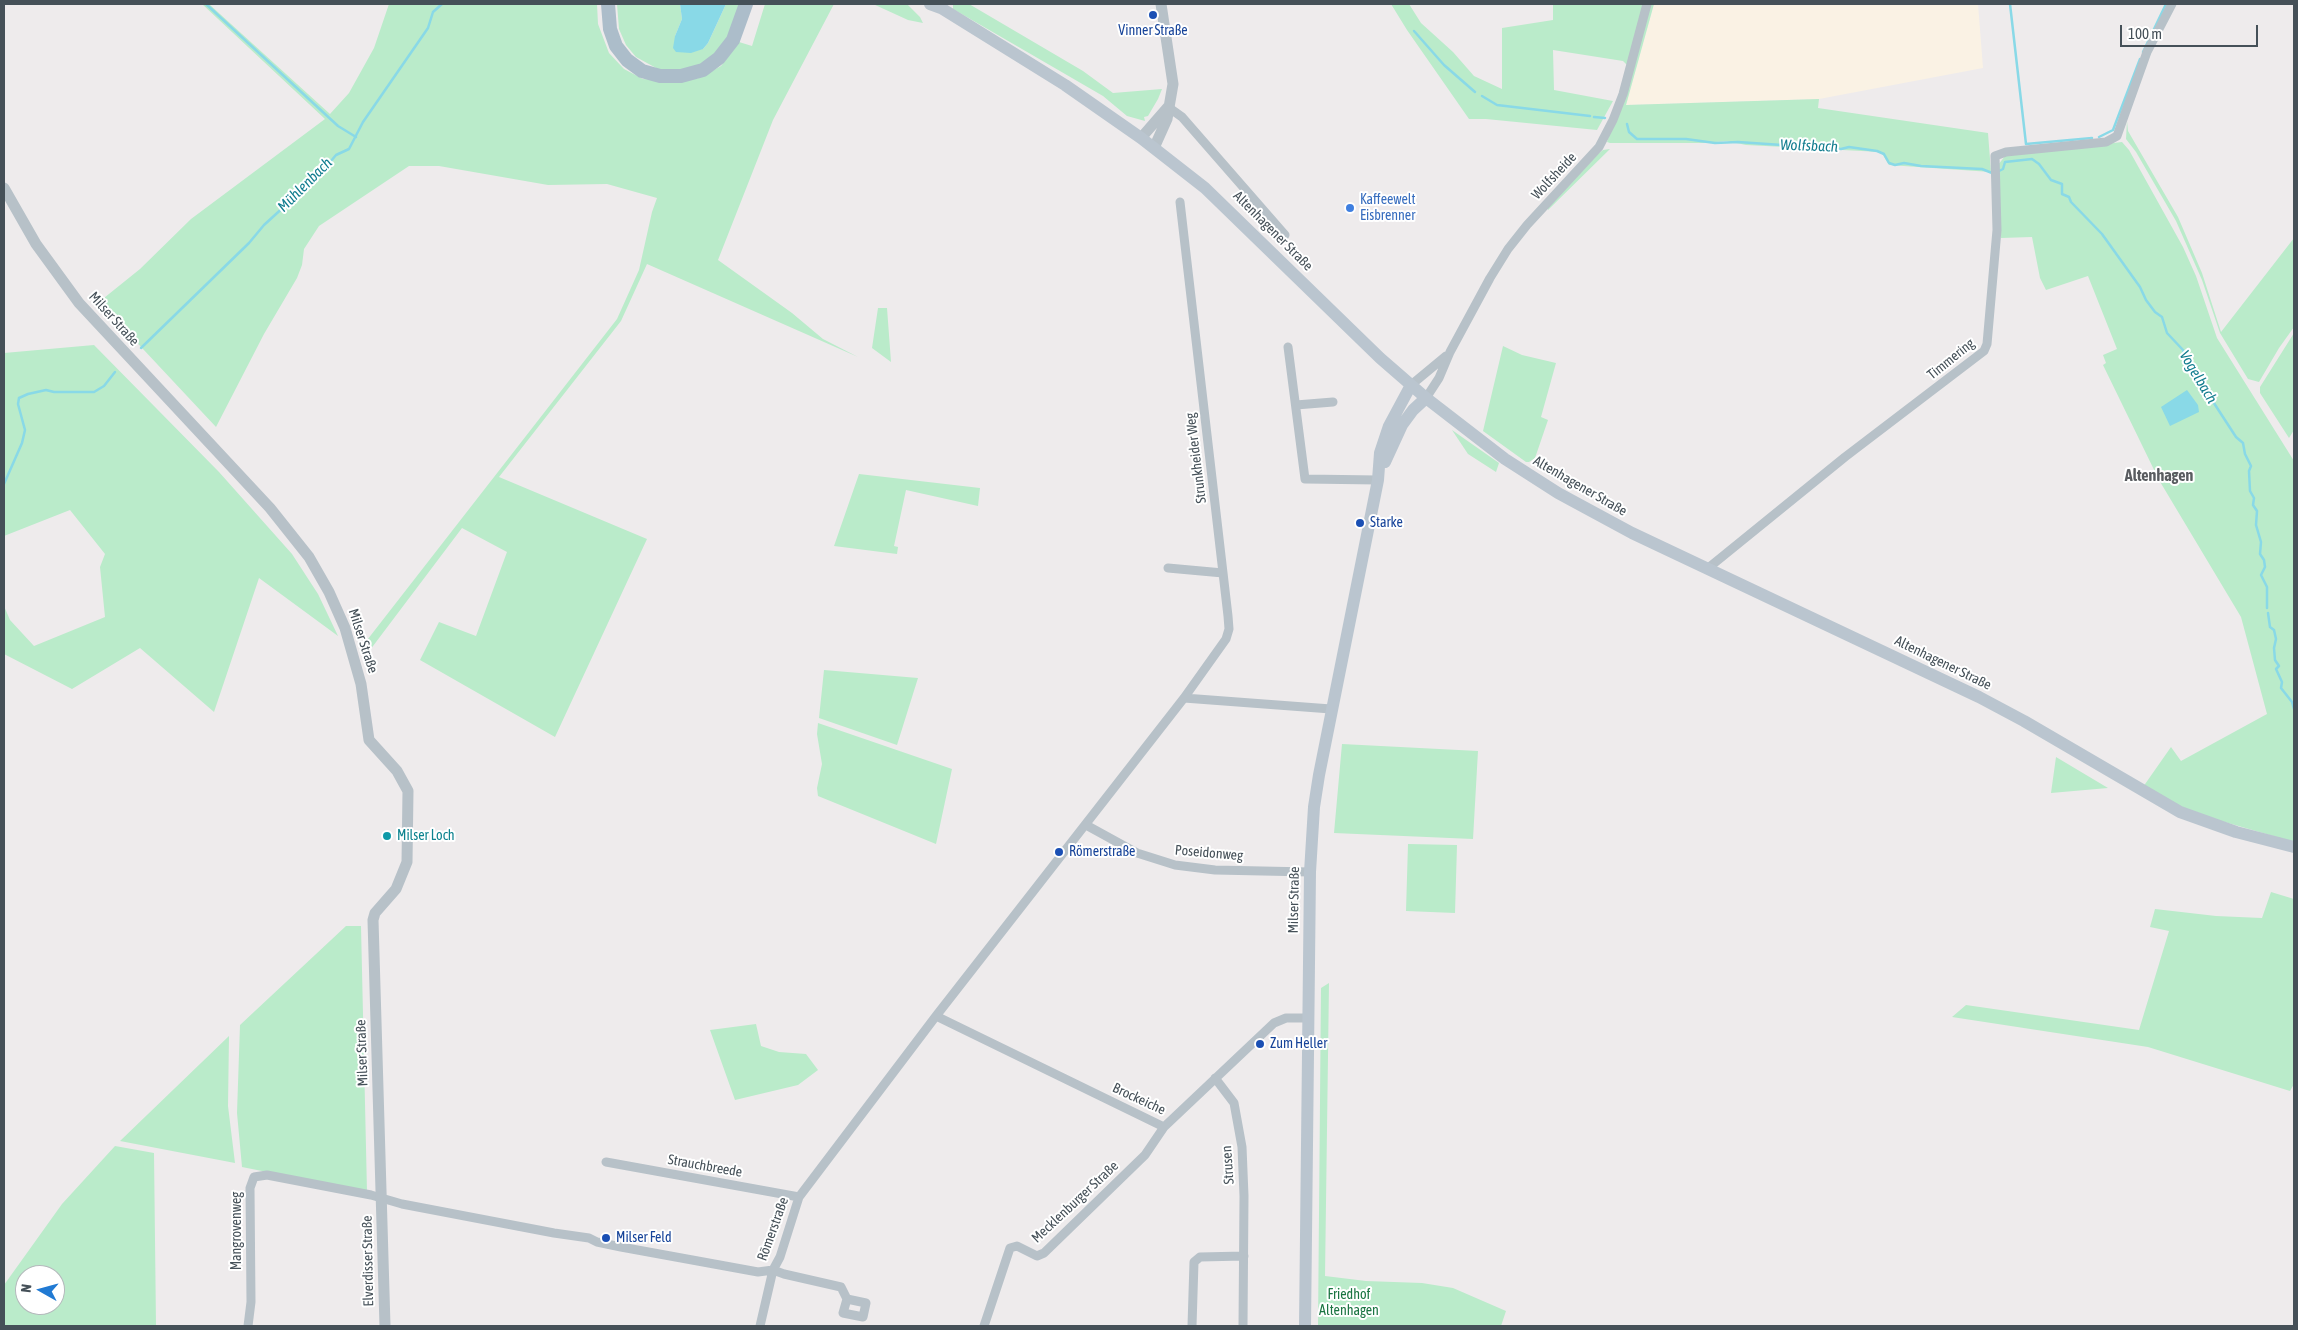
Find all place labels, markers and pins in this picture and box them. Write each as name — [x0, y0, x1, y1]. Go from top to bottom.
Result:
marker: Vinner Straße — [1147, 9, 1159, 21]
place label: Vinner Straße — [1118, 23, 1188, 39]
place label: Kaffeewelt Eisbrenner — [1360, 192, 1415, 224]
marker: Kaffeewelt Eisbrenner — [1344, 202, 1356, 214]
place label: Starke — [1370, 515, 1403, 531]
marker: Starke — [1354, 517, 1366, 529]
place label: Milser Loch — [397, 828, 455, 844]
marker: Milser Loch — [381, 830, 393, 842]
place label: Römerstraße — [1069, 844, 1135, 860]
marker: Römerstraße — [1053, 846, 1065, 858]
place label: Zum Heller — [1270, 1036, 1327, 1052]
marker: Zum Heller — [1254, 1038, 1266, 1050]
place label: Milser Feld — [616, 1230, 672, 1246]
marker: Milser Feld — [600, 1232, 612, 1244]

